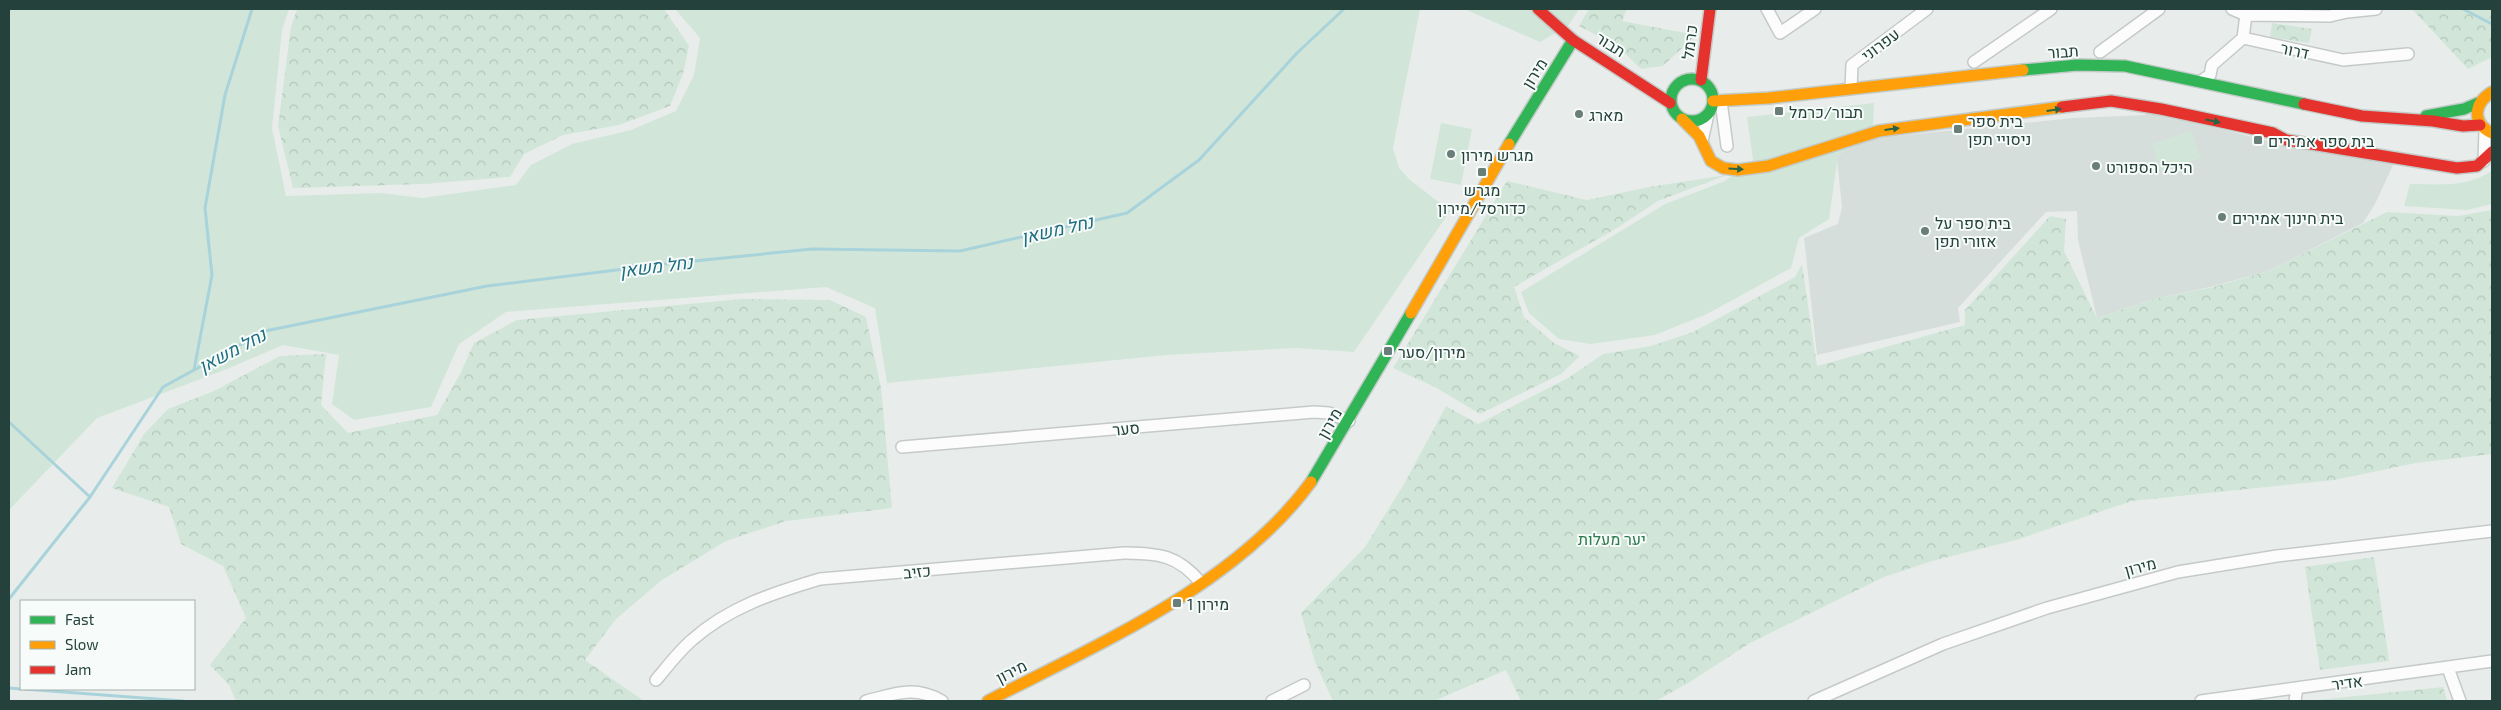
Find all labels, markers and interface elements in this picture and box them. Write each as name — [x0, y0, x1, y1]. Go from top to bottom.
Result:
street label: כרמל — [1677, 24, 1701, 60]
street label: עפרוני — [1857, 24, 1903, 64]
street label: תבור — [1593, 28, 1629, 60]
street label: דרור — [2279, 38, 2311, 62]
street label: תבור — [2047, 40, 2079, 62]
street label: מירון — [1517, 54, 1551, 92]
place label: תבור/כרמל — [1789, 102, 1863, 121]
place label: מארג — [1589, 105, 1623, 124]
marker: תבור/כרמל — [1773, 105, 1785, 117]
one-way arrow — [2046, 105, 2062, 113]
marker: מארג — [1573, 108, 1585, 120]
place label: בית ספר ניסויי תפן — [1968, 111, 2031, 148]
one-way arrow — [2206, 118, 2222, 126]
marker: בית ספר ניסויי תפן — [1952, 123, 1964, 135]
one-way arrow — [1885, 125, 1901, 133]
place label: בית ספר אמירים — [2268, 131, 2375, 150]
marker: בית ספר אמירים — [2252, 134, 2264, 146]
place label: מגרש מירון — [1461, 145, 1534, 164]
marker: מגרש מירון — [1445, 148, 1457, 160]
place label: היכל הספורט — [2106, 157, 2193, 176]
marker: היכל הספורט — [2090, 160, 2102, 172]
one-way arrow — [1728, 165, 1744, 173]
marker: מגרש כדורסל/מירון — [1476, 166, 1488, 178]
place label: מגרש כדורסל/מירון — [1438, 180, 1526, 217]
place label: בית חינוך אמירים — [2232, 208, 2344, 227]
water label: נחל משאן — [1019, 210, 1097, 248]
marker: בית חינוך אמירים — [2216, 211, 2228, 223]
place label: בית ספר על אזורי תפן — [1935, 213, 2012, 250]
marker: בית ספר על אזורי תפן — [1919, 225, 1931, 237]
water label: נחל משאן — [618, 250, 695, 281]
water label: נחל משאן — [195, 322, 271, 377]
place label: מירון/סער — [1398, 342, 1466, 361]
marker: מירון/סער — [1382, 345, 1394, 357]
street label: מירון — [1313, 404, 1345, 442]
street label: סער — [1112, 417, 1140, 439]
park label: יער מעלות — [1578, 529, 1646, 548]
street label: מירון — [2122, 553, 2158, 579]
street label: כזיב — [902, 560, 932, 582]
place label: מירון 1 — [1187, 594, 1229, 613]
marker: מירון 1 — [1171, 597, 1183, 609]
legend — [20, 600, 195, 690]
text: Fast — [65, 610, 95, 628]
text: Slow — [65, 635, 99, 653]
street label: מירון — [992, 655, 1030, 687]
text: Jam — [65, 660, 91, 678]
street label: אדיר — [2330, 670, 2364, 694]

